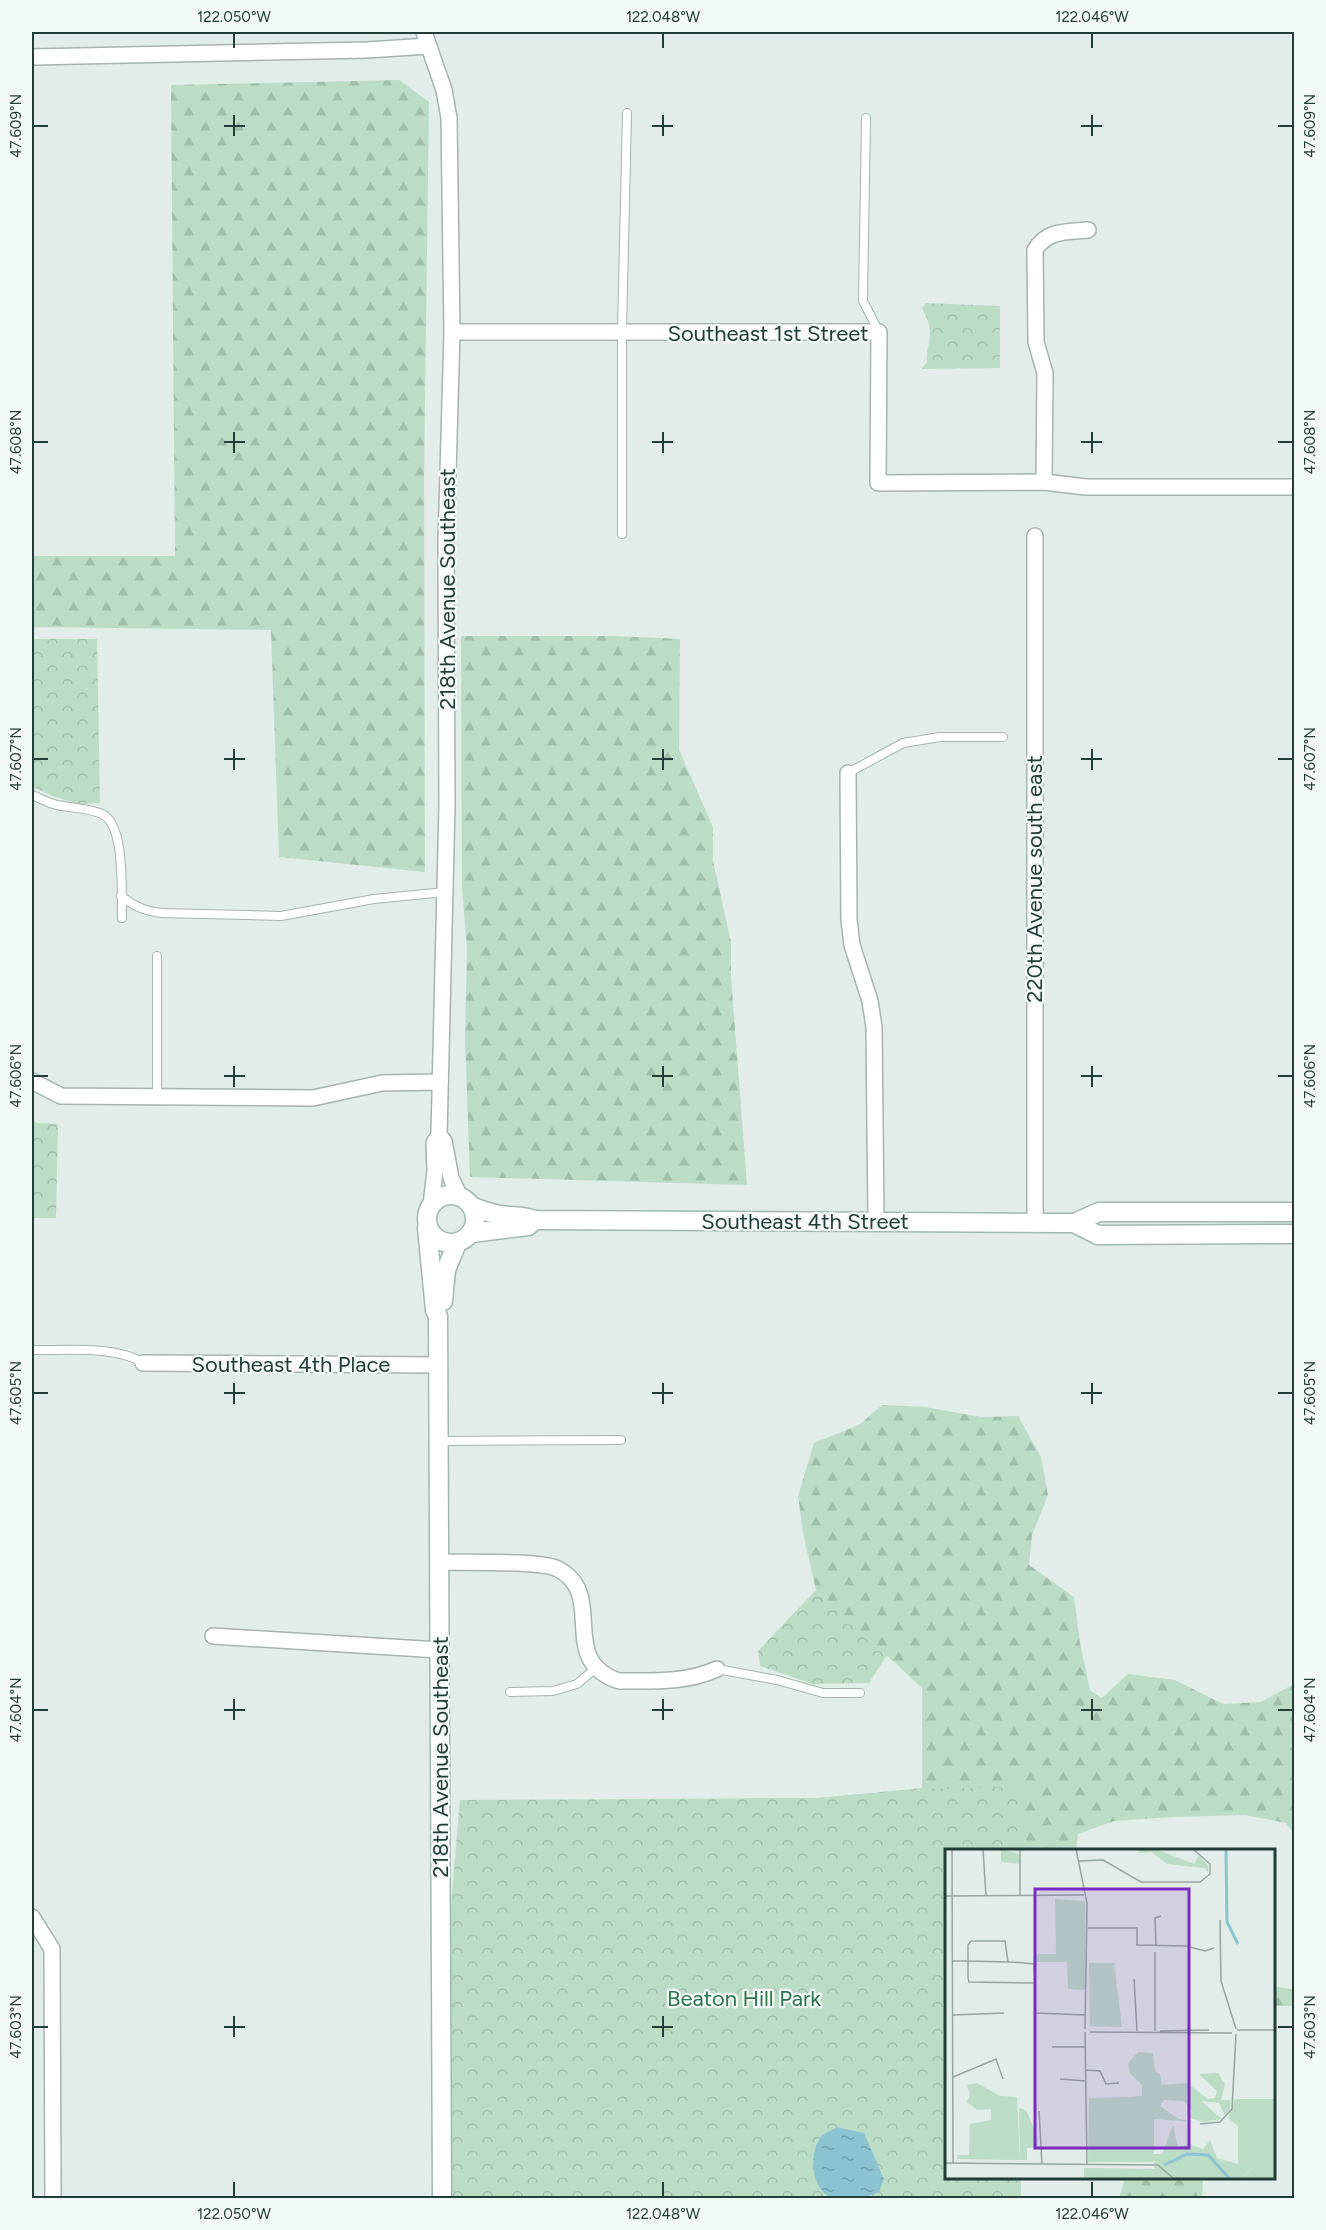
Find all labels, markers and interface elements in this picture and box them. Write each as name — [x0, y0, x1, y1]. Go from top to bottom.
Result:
text: 122.050°W — [197, 8, 272, 26]
text: 122.048°W — [626, 8, 701, 26]
text: 122.046°W — [1055, 8, 1129, 26]
text: 47.609°N — [7, 94, 25, 158]
text: 47.609°N — [1301, 94, 1319, 158]
street label: Southeast 1st Street — [667, 320, 869, 347]
text: 47.608°N — [7, 410, 25, 474]
text: 47.608°N — [1301, 410, 1319, 474]
street label: 218th Avenue Southeast — [434, 468, 461, 710]
text: 47.607°N — [7, 727, 25, 791]
text: 47.607°N — [1301, 727, 1319, 791]
street label: 220th Avenue south east — [1021, 755, 1048, 1003]
text: 47.606°N — [7, 1044, 25, 1108]
text: 47.606°N — [1301, 1044, 1319, 1108]
street label: Southeast 4th Street — [701, 1208, 909, 1235]
street label: Southeast 4th Place — [192, 1351, 390, 1378]
text: 47.605°N — [7, 1361, 25, 1425]
text: 47.605°N — [1301, 1361, 1319, 1425]
street label: 218th Avenue Southeast — [427, 1636, 454, 1878]
text: 47.604°N — [7, 1677, 25, 1743]
text: 47.604°N — [1301, 1677, 1319, 1743]
inset map — [945, 1849, 1275, 2179]
park label: Beaton Hill Park — [667, 1985, 821, 2012]
text: 47.603°N — [7, 1995, 25, 2059]
text: 47.603°N — [1301, 1995, 1319, 2059]
text: 122.050°W — [197, 2205, 272, 2223]
text: 122.048°W — [626, 2205, 701, 2223]
text: 122.046°W — [1055, 2205, 1129, 2223]

